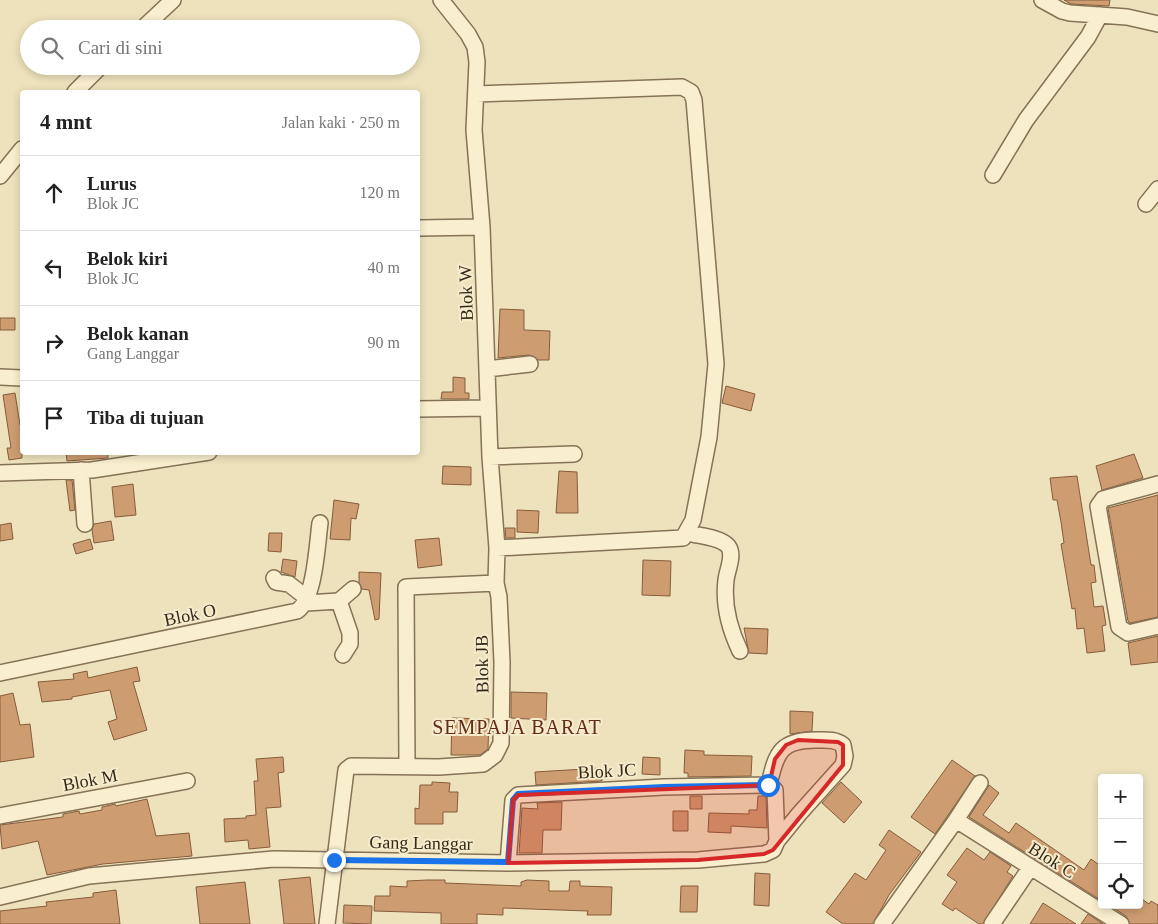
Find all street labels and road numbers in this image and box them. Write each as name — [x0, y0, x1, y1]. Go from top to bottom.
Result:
street label: Blok W — [455, 265, 477, 321]
street label: Blok O — [162, 600, 218, 630]
street label: Blok JB — [471, 635, 493, 693]
street label: Blok JC — [577, 759, 637, 783]
street label: Blok M — [61, 765, 119, 795]
street label: Gang Langgar — [369, 832, 473, 854]
street label: Blok C — [1025, 838, 1079, 882]

